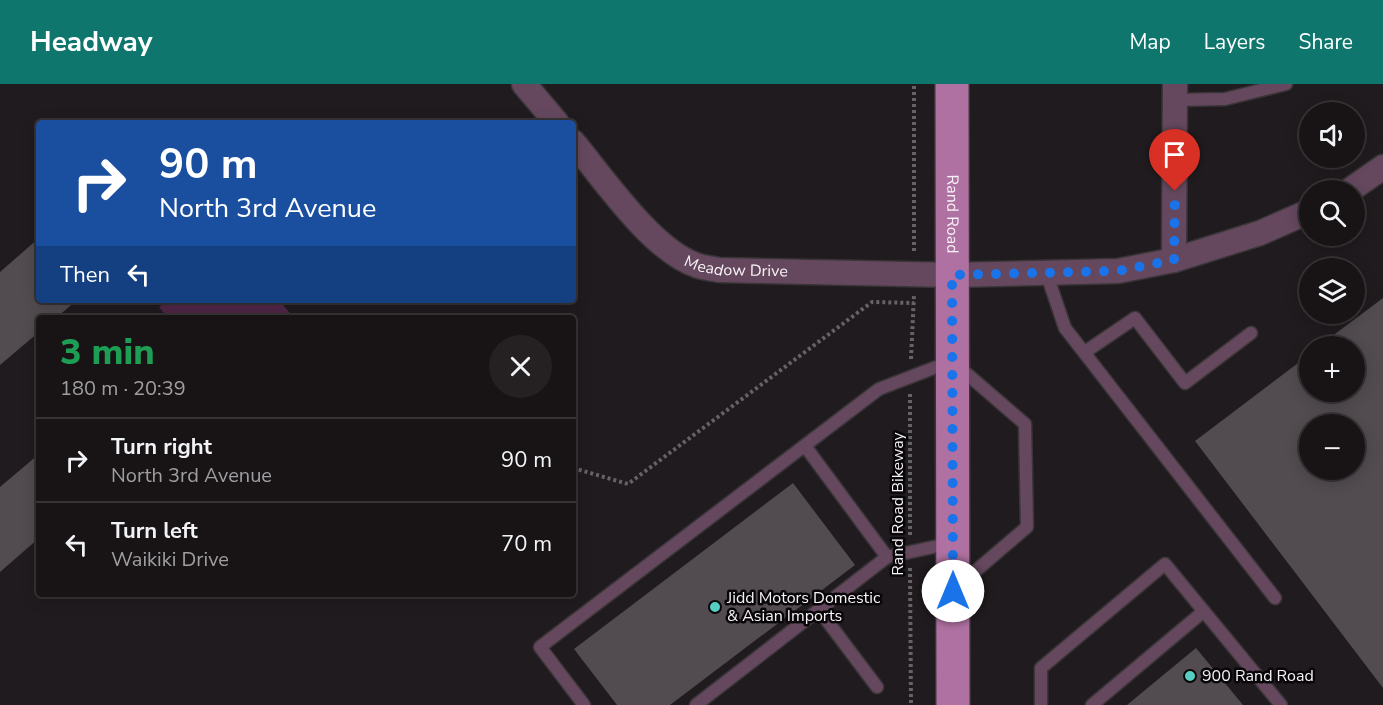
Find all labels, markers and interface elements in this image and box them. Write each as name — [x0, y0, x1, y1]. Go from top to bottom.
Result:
text: Headway — [30, 23, 152, 61]
text: Map — [1129, 28, 1171, 56]
text: Layers — [1204, 28, 1265, 56]
text: Share — [1298, 28, 1353, 56]
map controls — [1299, 102, 1365, 480]
button: sound — [1299, 102, 1365, 168]
pin — [1149, 129, 1200, 191]
text: 90 m — [159, 136, 258, 193]
icon: arrive — [1158, 138, 1191, 171]
icon: right — [60, 144, 138, 222]
street label: Rand Road — [941, 174, 963, 254]
button: search — [1299, 180, 1365, 246]
text: North 3rd Avenue — [159, 190, 376, 227]
street label: Meadow Drive — [681, 250, 788, 282]
icon: left — [122, 258, 155, 291]
button: layers — [1299, 258, 1365, 324]
text: Then — [60, 260, 110, 290]
text: 3 min — [60, 328, 155, 377]
button: close — [489, 335, 552, 398]
button: + — [1299, 336, 1365, 402]
text: 180 m · 20:39 — [60, 375, 186, 402]
button: − — [1299, 414, 1365, 480]
street label: Rand Road Bikeway — [887, 431, 909, 576]
text: Turn right — [111, 432, 212, 462]
icon: right — [60, 444, 93, 477]
text: 90 m — [501, 445, 552, 475]
text: North 3rd Avenue — [111, 462, 272, 489]
text: Turn left — [111, 516, 198, 546]
icon: left — [60, 528, 93, 561]
text: 70 m — [501, 529, 552, 559]
text: Waikiki Drive — [111, 546, 229, 573]
position arrow — [921, 559, 985, 623]
place label: Jidd Motors Domestic & Asian Imports — [726, 587, 881, 627]
marker: Jidd Motors Domestic & Asian Imports — [708, 600, 722, 614]
place label: 900 Rand Road — [1202, 665, 1314, 687]
marker: 900 Rand Road — [1183, 669, 1197, 683]

